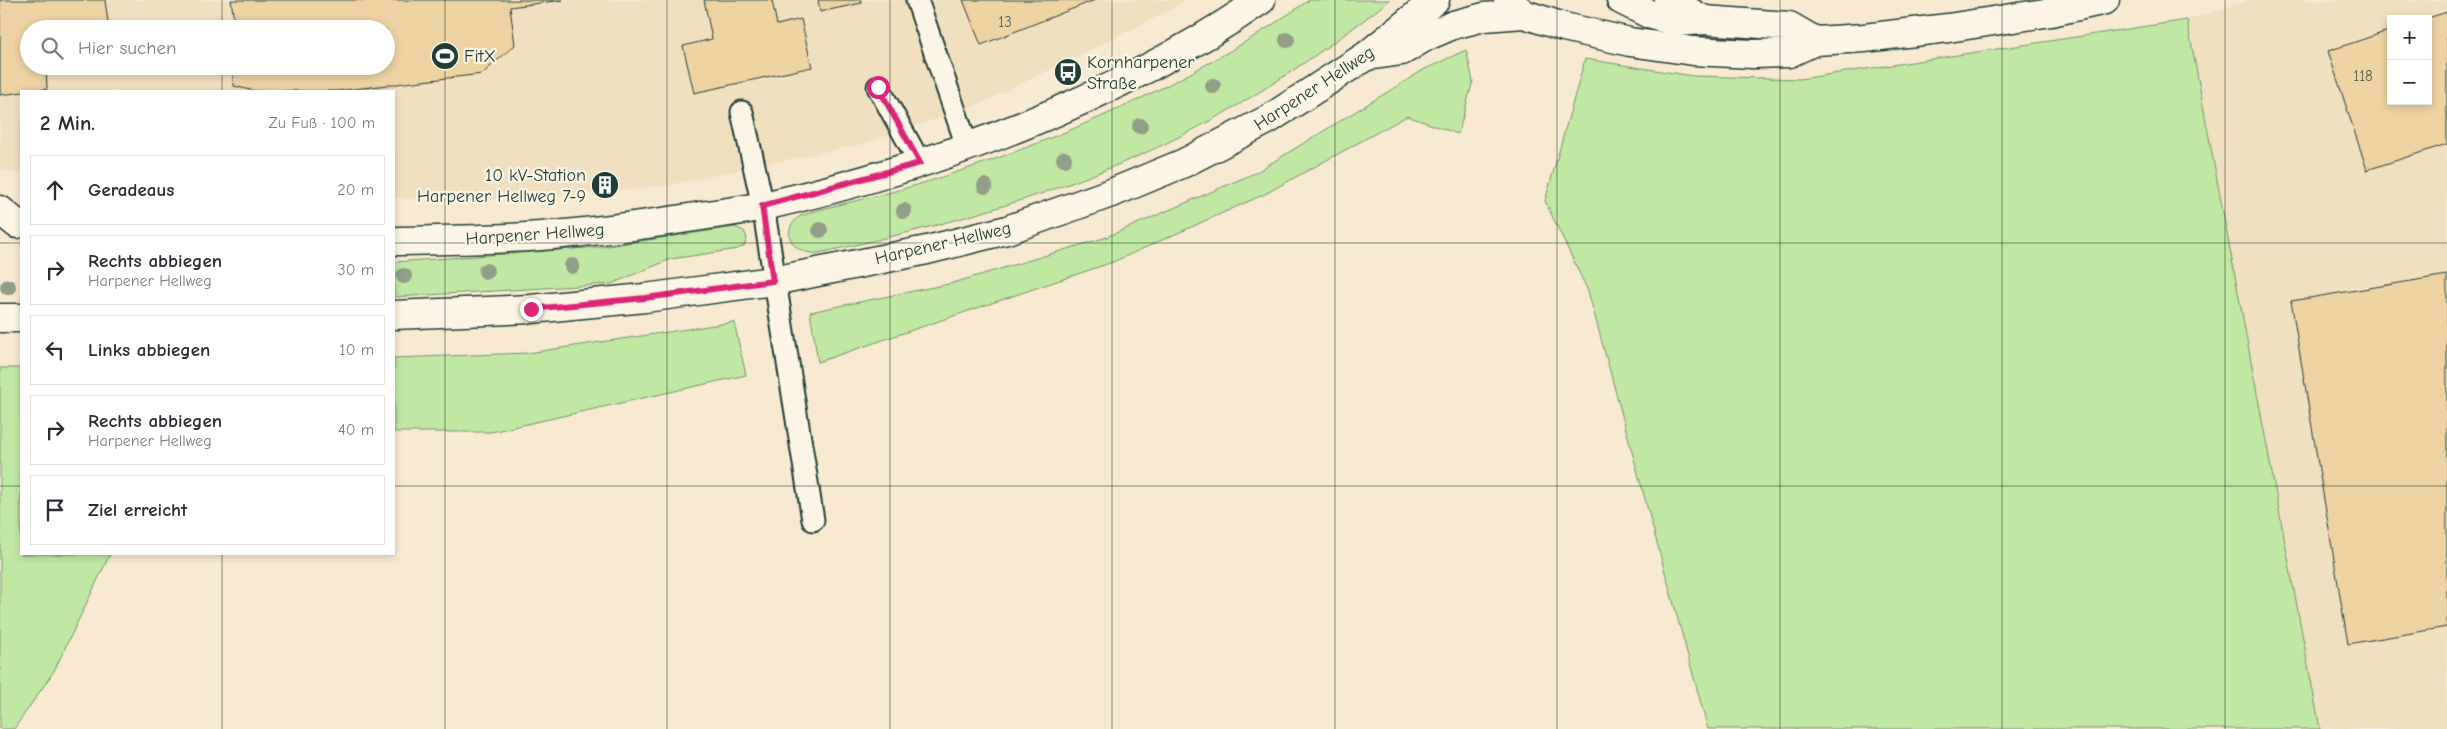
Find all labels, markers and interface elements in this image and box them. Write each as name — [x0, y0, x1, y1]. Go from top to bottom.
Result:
house number: 13 — [998, 13, 1012, 31]
map controls — [2387, 15, 2432, 105]
button: + — [2387, 15, 2432, 60]
search box — [20, 20, 395, 75]
icon: search — [38, 34, 66, 62]
text: Hier suchen — [78, 37, 176, 59]
sports icon: FitX — [430, 41, 460, 71]
street label: Harpener Hellweg — [1250, 42, 1378, 135]
place label: FitX — [464, 46, 496, 67]
place label: Kornharpener Straße — [1087, 52, 1195, 94]
bus stop icon: Kornharpener Straße — [1053, 57, 1083, 87]
button: − — [2387, 60, 2432, 105]
house number: 118 — [2353, 67, 2373, 85]
route start — [867, 76, 890, 99]
text: 2 Min. — [40, 111, 95, 135]
text: Zu Fuß · 100 m — [268, 114, 375, 132]
place label: 10 kV-Station Harpener Hellweg 7-9 — [417, 165, 586, 207]
building icon: 10 kV-Station Harpener Hellweg 7-9 — [590, 170, 620, 200]
icon: ahead — [41, 176, 69, 204]
text: Geradeaus — [88, 179, 174, 201]
text: 20 m — [337, 181, 374, 199]
street label: Harpener Hellweg — [873, 218, 1013, 269]
street label: Harpener Hellweg — [465, 219, 605, 250]
text: Rechts abbiegen — [88, 250, 222, 272]
icon: right — [41, 256, 69, 284]
text: 30 m — [338, 261, 374, 279]
text: Harpener Hellweg — [88, 272, 212, 290]
route end — [520, 298, 543, 321]
icon: left — [41, 336, 69, 364]
text: Links abbiegen — [88, 339, 210, 361]
text: 10 m — [339, 341, 374, 359]
text: Rechts abbiegen — [88, 410, 222, 432]
icon: right — [41, 416, 69, 444]
text: 40 m — [338, 421, 374, 439]
text: Harpener Hellweg — [88, 432, 212, 450]
icon: arrive — [41, 496, 69, 524]
text: Ziel erreicht — [88, 499, 187, 521]

